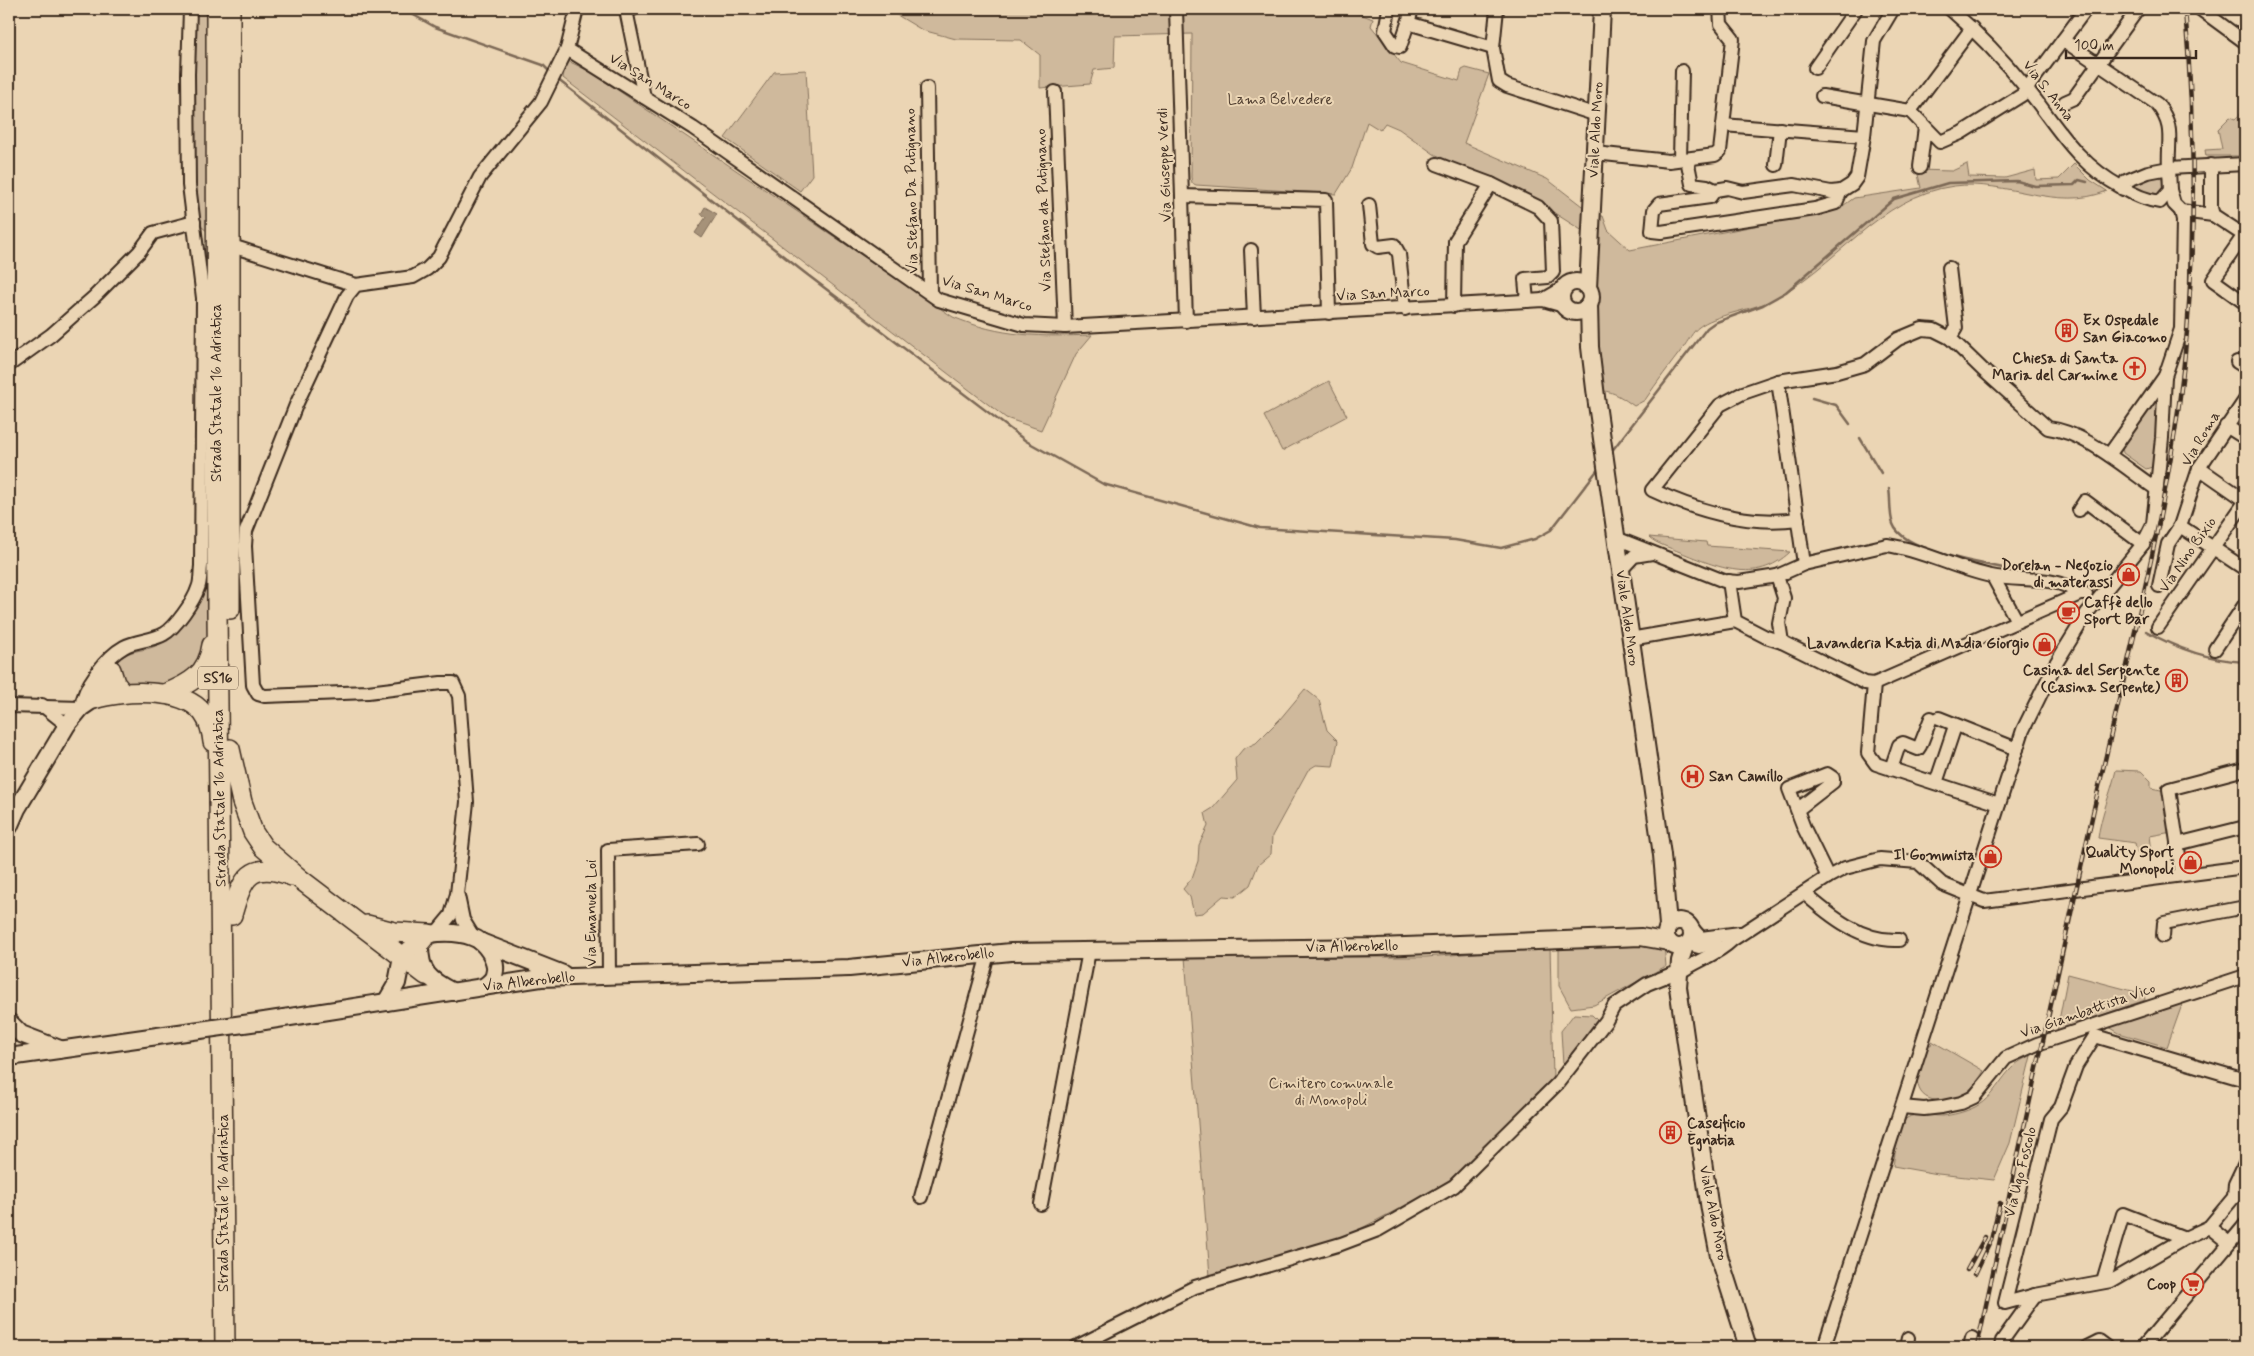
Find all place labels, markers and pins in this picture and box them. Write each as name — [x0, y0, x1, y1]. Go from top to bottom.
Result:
place label: Ex Ospedale San Giacomo — [2083, 311, 2167, 348]
building icon: Ex Ospedale San Giacomo — [2055, 318, 2079, 342]
place label: Chiesa di Santa Maria del Carmine — [1992, 349, 2119, 386]
church icon: Chiesa di Santa Maria del Carmine — [2122, 356, 2146, 380]
place label: Dorelan - Negozio di materassi — [2001, 556, 2114, 593]
shop icon: Dorelan - Negozio di materassi — [2117, 563, 2141, 587]
place label: Caffè dello Sport Bar — [2084, 593, 2153, 630]
cafe icon: Caffè dello Sport Bar — [2056, 600, 2080, 624]
shop icon: Lavanderia Katia di Madia Giorgio — [2033, 632, 2057, 656]
place label: Lavanderia Katia di Madia Giorgio — [1807, 634, 2029, 656]
place label: Casina del Serpente (Casina Serpente) — [2023, 661, 2161, 698]
building icon: Casina del Serpente (Casina Serpente) — [2164, 668, 2188, 692]
hospital icon: San Camillo — [1681, 765, 1705, 789]
place label: San Camillo — [1709, 767, 1784, 787]
place label: Quality Sport Monopoli — [2085, 843, 2174, 880]
shop icon: Il Gommista — [1979, 844, 2003, 868]
place label: Il Gommista — [1894, 846, 1975, 866]
shop icon: Quality Sport Monopoli — [2178, 850, 2202, 874]
place label: Caseificio Egnatia — [1687, 1113, 1745, 1152]
building icon: Caseificio Egnatia — [1659, 1121, 1683, 1145]
supermarket icon: Coop — [2180, 1273, 2204, 1297]
place label: Coop — [2147, 1275, 2176, 1295]

